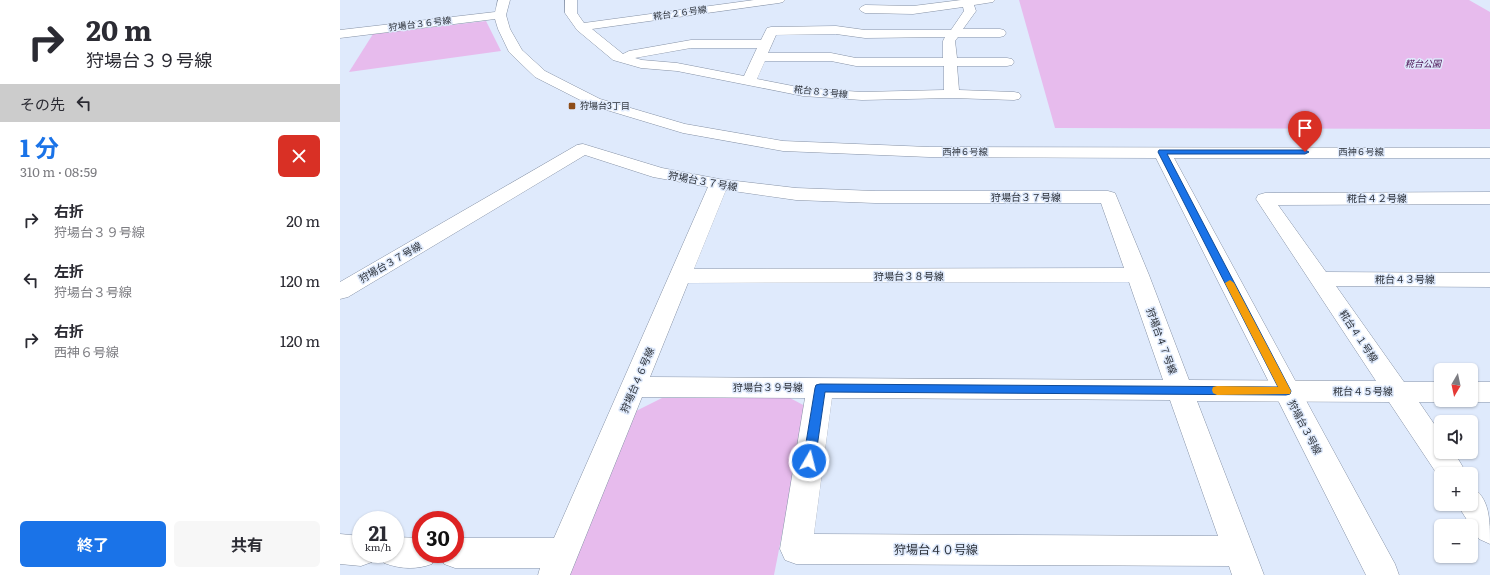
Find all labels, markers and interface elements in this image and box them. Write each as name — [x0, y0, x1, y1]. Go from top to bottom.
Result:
street label: 糀台２６号線 — [652, 1, 709, 23]
text: 20 m — [86, 8, 152, 50]
street label: 狩場台３６号線 — [388, 12, 453, 34]
icon: right — [20, 16, 72, 68]
text: 狩場台３９号線 — [86, 46, 212, 73]
park label: 糀台公園 — [1405, 56, 1443, 70]
street label: 糀台８３号線 — [794, 81, 850, 101]
text: その先 — [20, 92, 65, 115]
icon: left — [73, 92, 95, 114]
place label: 狩場台3丁目 — [580, 98, 630, 112]
marker: 狩場台3丁目 — [567, 101, 577, 111]
pin — [1288, 111, 1322, 152]
icon: arrive — [1294, 117, 1316, 139]
text: 1 分 — [20, 129, 59, 164]
button: close — [278, 135, 320, 177]
street label: 西神６号線 — [942, 144, 988, 158]
street label: 西神６号線 — [1338, 144, 1384, 158]
text: 310 m · 08:59 — [20, 162, 97, 181]
street label: 狩場台３７号線 — [667, 167, 739, 194]
street label: 狩場台３７号線 — [991, 189, 1061, 204]
street label: 糀台４２号線 — [1347, 190, 1407, 205]
text: 右折 — [54, 199, 84, 222]
icon: right — [20, 209, 42, 231]
text: 20 m — [286, 209, 320, 232]
text: 狩場台３９号線 — [54, 222, 145, 241]
street label: 狩場台３７号線 — [356, 238, 424, 286]
text: 左折 — [54, 259, 84, 282]
street label: 狩場台３８号線 — [874, 268, 944, 283]
icon: left — [20, 269, 42, 291]
text: 120 m — [280, 269, 320, 292]
street label: 糀台４３号線 — [1375, 271, 1435, 286]
text: 狩場台３号線 — [54, 282, 132, 301]
street label: 狩場台４７号線 — [1143, 305, 1181, 376]
street label: 糀台４１号線 — [1336, 307, 1382, 365]
text: 右折 — [54, 319, 84, 342]
icon: right — [20, 329, 42, 351]
text: 120 m — [280, 329, 320, 352]
text: 西神６号線 — [54, 342, 119, 361]
street label: 狩場台４６号線 — [616, 345, 657, 415]
north arrow — [1434, 363, 1478, 407]
map controls — [1434, 363, 1478, 563]
street label: 狩場台３９号線 — [733, 379, 803, 394]
street label: 糀台４５号線 — [1333, 383, 1393, 398]
street label: 狩場台３号線 — [1285, 397, 1326, 457]
button: sound — [1434, 415, 1478, 459]
position arrow — [788, 440, 830, 482]
button: + — [1434, 467, 1478, 511]
speed limit sign: 30 — [412, 511, 464, 563]
text: 21 — [368, 517, 388, 547]
button: − — [1434, 519, 1478, 563]
button: 終了 — [20, 521, 166, 567]
button: 共有 — [174, 521, 320, 567]
text: km/h — [365, 539, 391, 554]
street label: 狩場台４０号線 — [894, 540, 978, 558]

